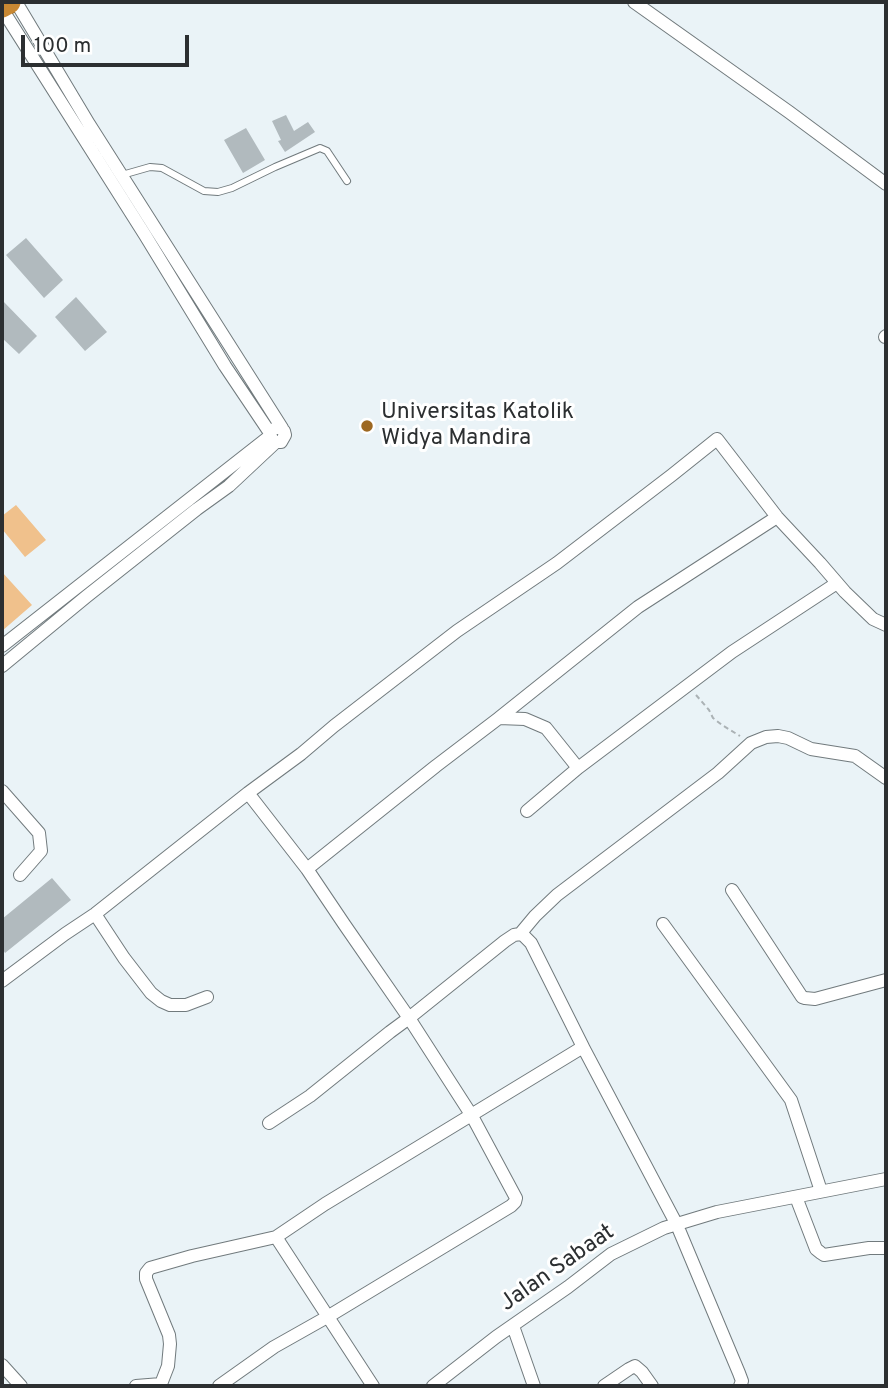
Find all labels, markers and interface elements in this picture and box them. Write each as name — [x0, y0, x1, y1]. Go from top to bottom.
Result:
scale bar — [24, 21, 192, 65]
text: 100 m — [34, 33, 91, 60]
place label: Universitas Katolik Widya Mandira — [381, 399, 574, 453]
marker: Universitas Katolik Widya Mandira — [359, 418, 375, 434]
street label: Jalan Sabaat — [496, 1219, 620, 1319]

